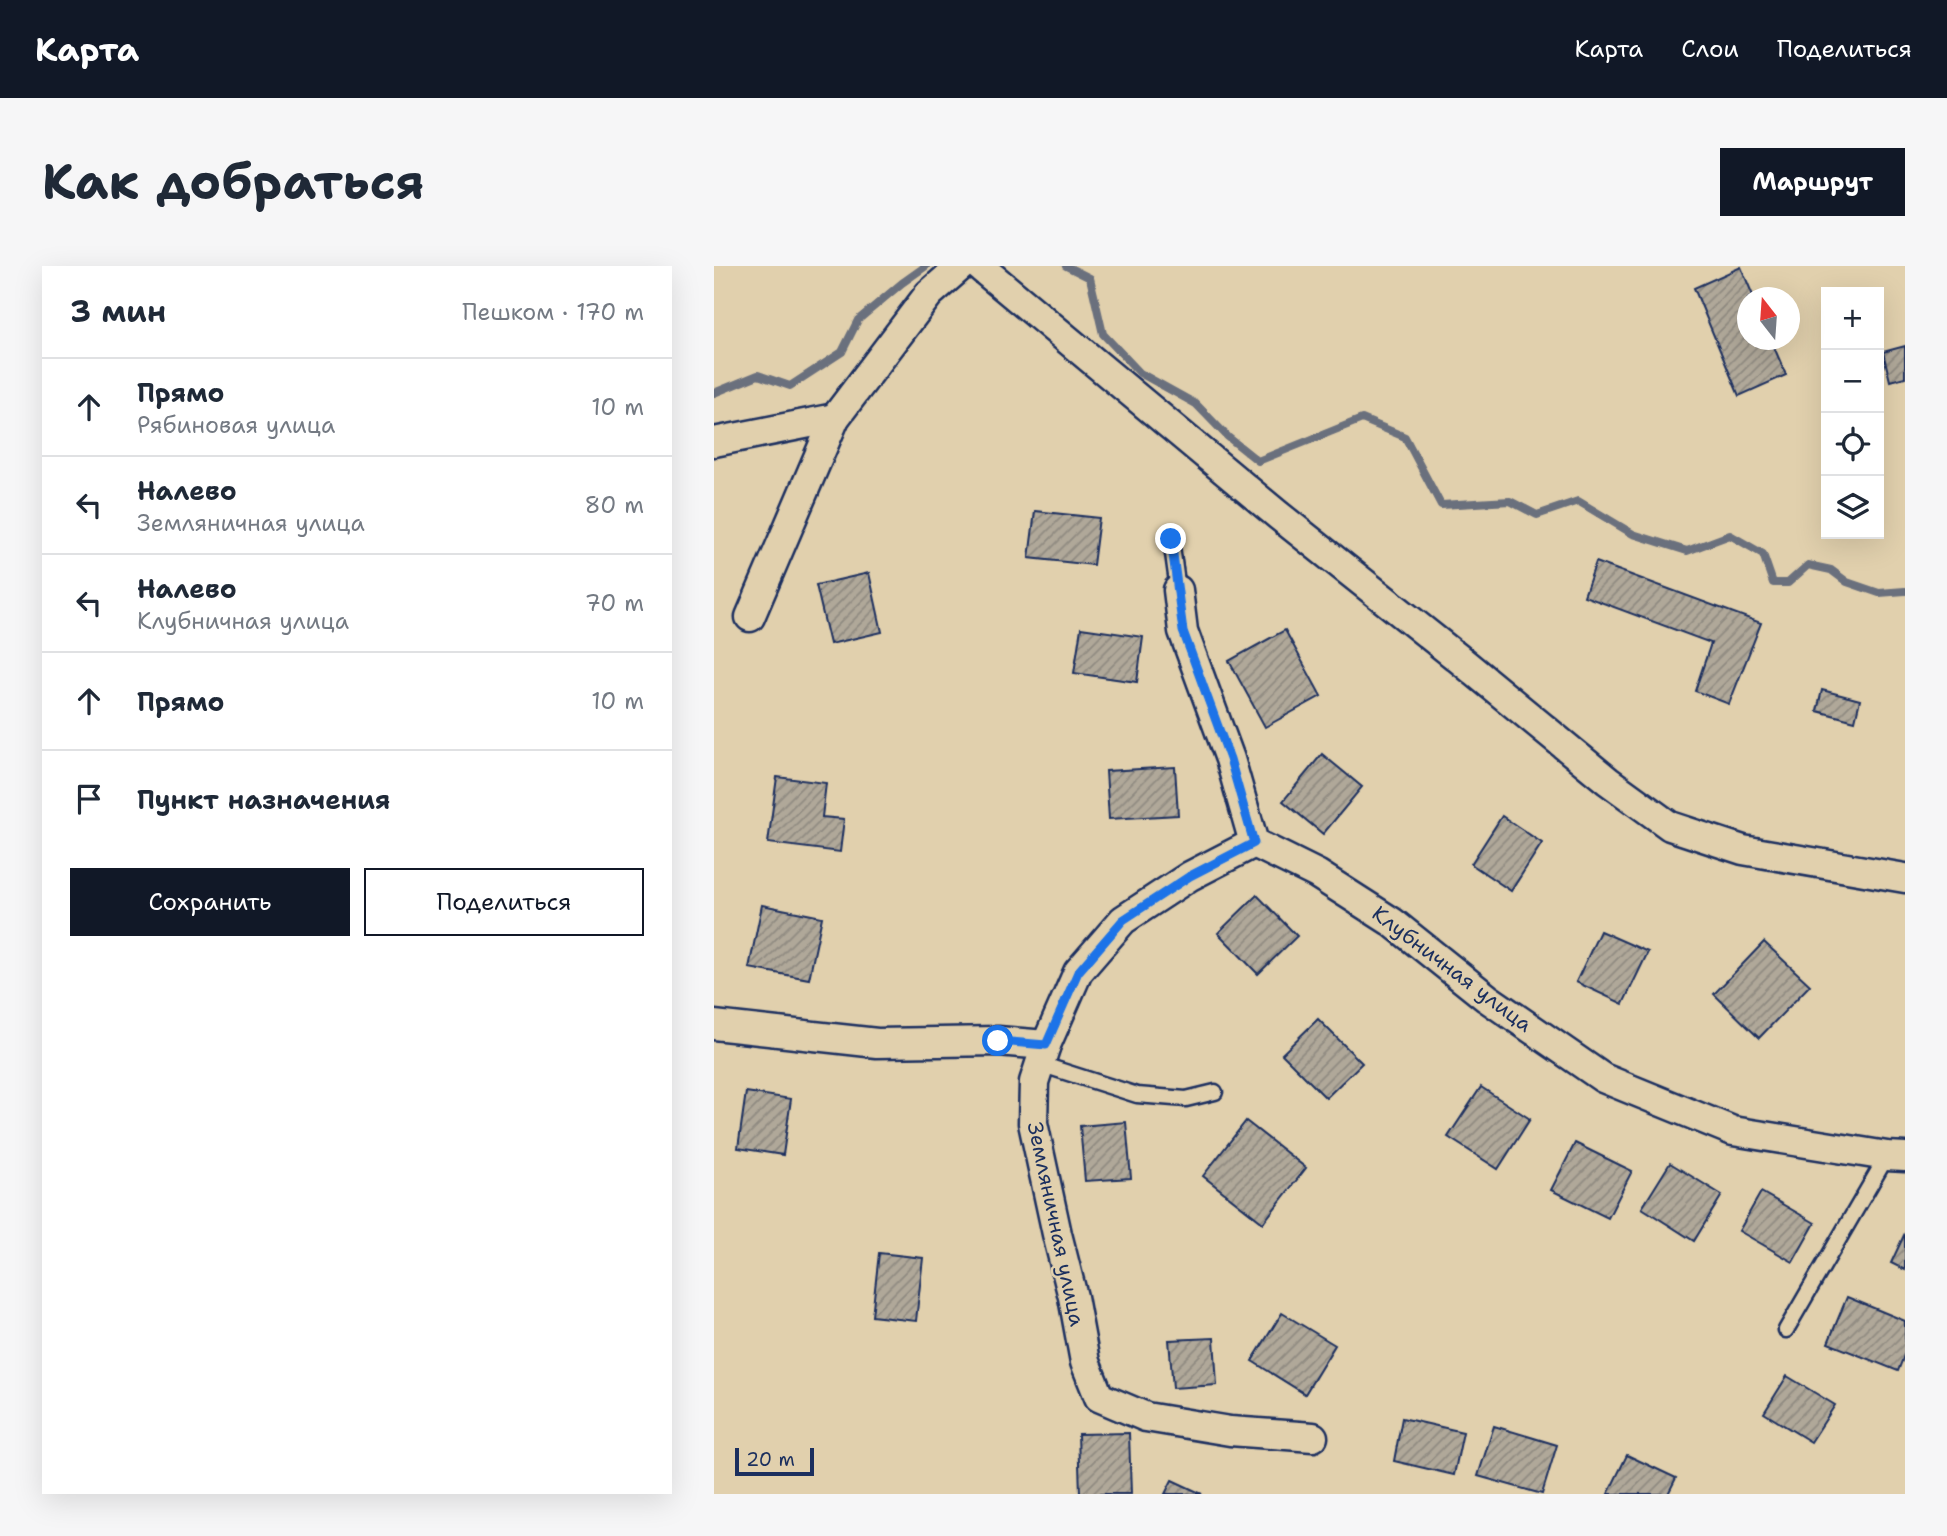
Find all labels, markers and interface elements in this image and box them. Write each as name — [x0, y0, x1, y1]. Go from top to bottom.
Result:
text: Карта — [35, 27, 139, 72]
text: Карта — [1575, 33, 1643, 65]
text: Слои — [1681, 33, 1739, 65]
text: Поделиться — [1777, 33, 1912, 65]
button: Маршрут — [1720, 148, 1905, 216]
text: Как добраться — [42, 149, 424, 215]
north arrow — [1737, 287, 1800, 350]
map controls — [1821, 287, 1884, 539]
button: + — [1821, 287, 1884, 350]
text: 3 мин — [70, 291, 166, 332]
text: Пешком · 170 m — [462, 297, 644, 327]
button: − — [1821, 350, 1884, 413]
text: Прямо — [137, 375, 225, 410]
icon: ahead — [70, 388, 108, 426]
text: 10 m — [591, 392, 644, 422]
text: Рябиновая улица — [137, 410, 335, 440]
button: locate — [1821, 413, 1884, 476]
text: Налево — [137, 473, 237, 508]
button: layers — [1821, 476, 1884, 539]
icon: left — [70, 486, 108, 524]
text: 80 m — [585, 490, 644, 520]
text: Земляничная улица — [137, 508, 365, 538]
route end — [1155, 523, 1186, 554]
text: Налево — [137, 571, 237, 606]
icon: left — [70, 584, 108, 622]
text: 70 m — [585, 588, 644, 618]
text: Клубничная улица — [137, 606, 349, 636]
icon: ahead — [70, 682, 108, 720]
text: Прямо — [137, 684, 225, 719]
text: 10 m — [591, 686, 644, 716]
icon: arrive — [70, 780, 108, 818]
text: Пункт назначения — [137, 782, 390, 817]
button: Сохранить — [70, 868, 350, 936]
button: Поделиться — [364, 868, 644, 936]
street label: Клубничная улица — [1366, 900, 1538, 1038]
route start — [982, 1025, 1013, 1056]
street label: Земляничная улица — [1021, 1119, 1091, 1329]
scale bar — [735, 1445, 814, 1477]
text: 20 m — [746, 1447, 795, 1472]

